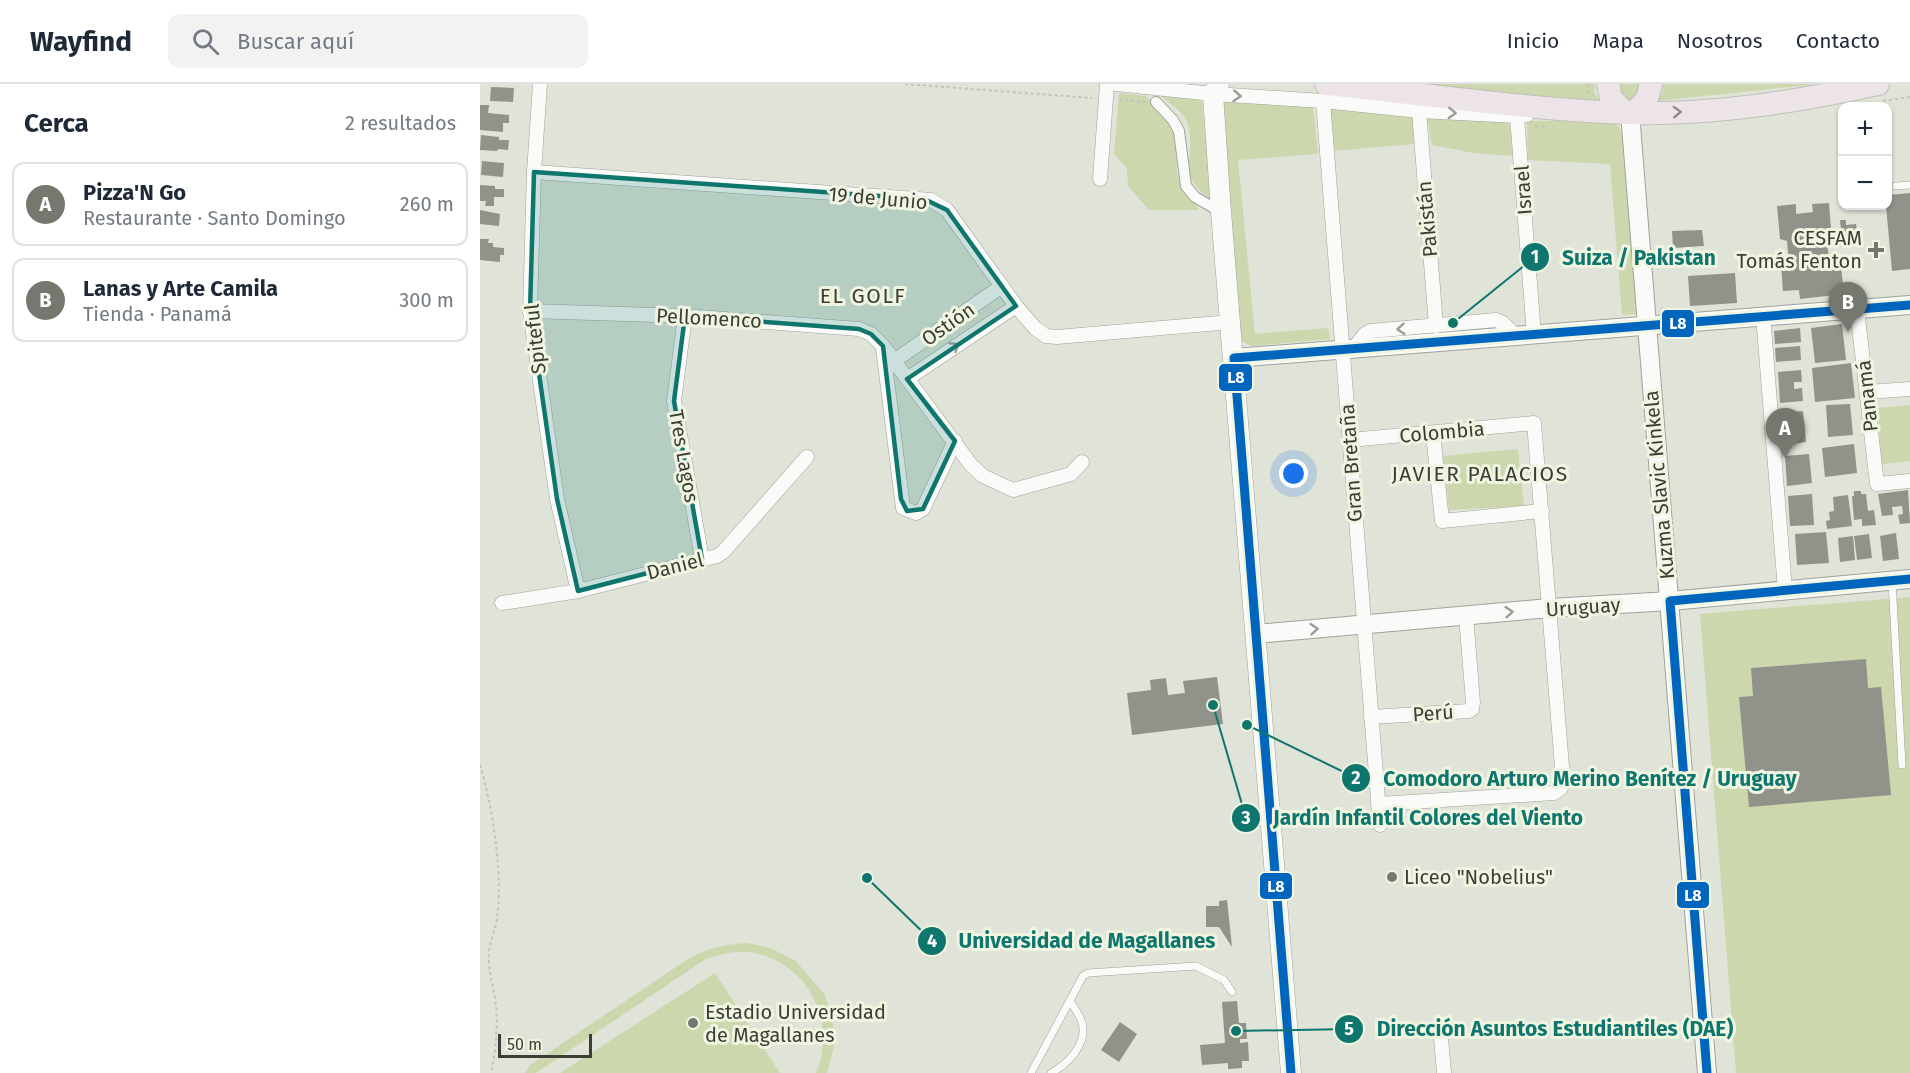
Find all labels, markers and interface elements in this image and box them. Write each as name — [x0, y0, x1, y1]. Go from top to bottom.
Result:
search box — [168, 14, 588, 68]
text: Wayfind — [30, 25, 132, 58]
icon: search — [189, 25, 222, 58]
text: Buscar aquí — [237, 28, 354, 55]
text: Inicio — [1507, 28, 1559, 54]
text: Mapa — [1592, 28, 1644, 54]
text: Nosotros — [1677, 28, 1763, 54]
text: Contacto — [1796, 28, 1880, 54]
one-way arrow — [1233, 89, 1242, 102]
map controls — [1838, 102, 1892, 210]
button: + — [1838, 102, 1892, 156]
one-way arrow — [1672, 105, 1681, 118]
one-way arrow — [1448, 107, 1457, 120]
text: Cerca — [24, 108, 89, 139]
text: 2 resultados — [345, 111, 456, 135]
button: − — [1838, 156, 1892, 210]
street label: Israel — [1509, 164, 1537, 216]
text: Pizza'N Go — [83, 179, 186, 206]
street label: Pakistán — [1412, 180, 1442, 258]
street label: 19 de Junio — [827, 182, 929, 214]
text: A — [40, 192, 51, 216]
text: 260 m — [400, 192, 454, 216]
text: Restaurante · Santo Domingo — [83, 206, 346, 230]
place label: CESFAM Tomás Fenton — [1737, 226, 1862, 273]
callout: Suiza / Pakistan — [1520, 238, 1727, 277]
marker: CESFAM Tomás Fenton — [1867, 241, 1885, 259]
text: Suiza / Pakistan — [1562, 245, 1716, 271]
text: 1 — [1531, 246, 1539, 268]
text: Lanas y Arte Camila — [83, 275, 278, 302]
pin: B — [1828, 282, 1868, 332]
district label: EL GOLF — [820, 283, 906, 309]
text: B — [39, 288, 52, 312]
text: 300 m — [399, 288, 454, 312]
street label: Ostión — [917, 297, 979, 351]
text: Tienda · Panamá — [83, 302, 232, 326]
street label: Spiteful — [519, 303, 551, 375]
street label: Pellomenco — [656, 303, 762, 333]
line badge: L8 — [1661, 309, 1695, 338]
text: L8 — [1669, 314, 1687, 333]
one-way arrow — [1396, 322, 1405, 335]
one-way arrow — [949, 343, 960, 354]
street label: Panamá — [1851, 359, 1883, 433]
line badge: L8 — [1218, 363, 1253, 392]
text: L8 — [1227, 368, 1245, 387]
street label: Kuzma Slavic Kinkela — [1639, 390, 1679, 580]
street label: Gran Bretaña — [1335, 403, 1367, 523]
street label: Tres Lagos — [664, 408, 704, 504]
pin: A — [1766, 408, 1804, 458]
street label: Colombia — [1398, 416, 1486, 448]
your location — [1279, 459, 1308, 488]
district label: JAVIER PALACIOS — [1391, 461, 1569, 487]
street label: Daniel — [644, 547, 706, 585]
street label: Uruguay — [1545, 592, 1621, 622]
one-way arrow — [1504, 606, 1513, 619]
one-way arrow — [1310, 623, 1319, 636]
street label: Perú — [1412, 700, 1454, 726]
callout: Comodoro Arturo Merino Benítez / Uruguay — [1341, 759, 1809, 798]
text: Comodoro Arturo Merino Benítez / Uruguay — [1383, 766, 1797, 792]
text: 2 — [1351, 767, 1361, 789]
callout: Jardín Infantil Colores del Viento — [1231, 798, 1595, 837]
text: Jardín Infantil Colores del Viento — [1272, 805, 1583, 831]
text: 3 — [1240, 807, 1251, 829]
place label: Liceo "Nobelius" — [1404, 865, 1553, 889]
marker: Liceo "Nobelius" — [1385, 870, 1399, 884]
line badge: L8 — [1259, 872, 1293, 900]
text: L8 — [1267, 877, 1285, 896]
line badge: L8 — [1676, 881, 1710, 909]
text: L8 — [1684, 886, 1702, 905]
callout: Universidad de Magallanes — [917, 921, 1228, 960]
text: Universidad de Magallanes — [959, 928, 1215, 954]
text: 4 — [927, 930, 937, 952]
place label: Estadio Universidad de Magallanes — [705, 1000, 886, 1047]
callout: Dirección Asuntos Estudiantiles (DAE) — [1334, 1009, 1745, 1048]
marker: Estadio Universidad de Magallanes — [686, 1016, 700, 1030]
text: Dirección Asuntos Estudiantiles (DAE) — [1377, 1016, 1733, 1042]
text: 5 — [1344, 1018, 1354, 1040]
scale bar — [498, 1031, 592, 1058]
text: 50 m — [507, 1035, 542, 1054]

